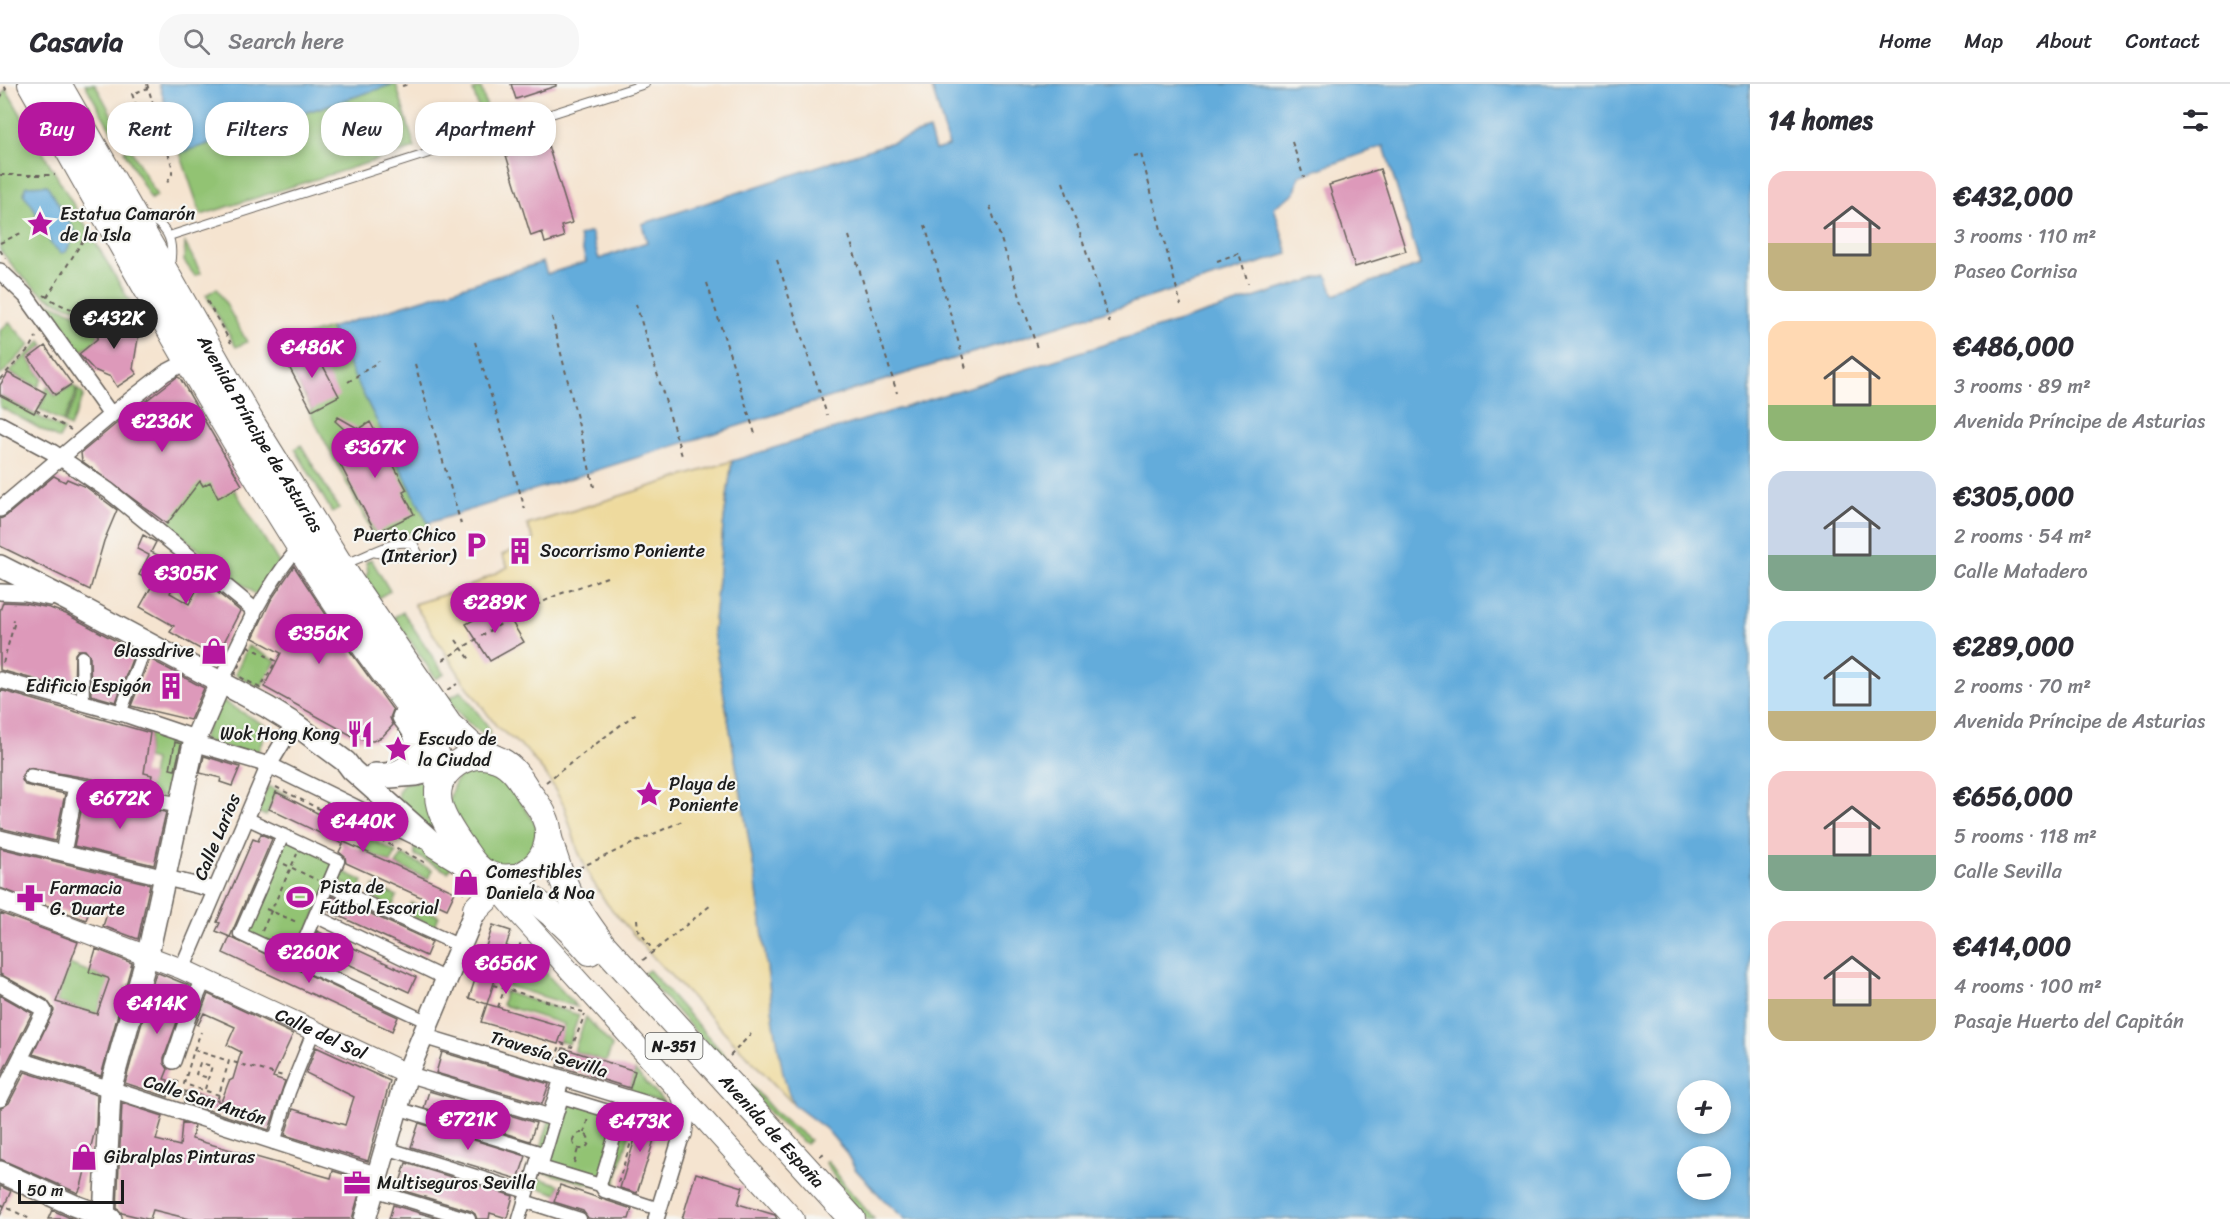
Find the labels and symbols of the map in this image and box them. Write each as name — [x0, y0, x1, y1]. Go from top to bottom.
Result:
place label: Estatua Camarón de la Isla — [60, 198, 195, 251]
place icon: Estatua Camarón de la Isla — [25, 209, 55, 239]
pin: €432K — [72, 299, 156, 350]
street label: Avenida Príncipe de Asturias — [188, 328, 332, 540]
pin: €486K — [270, 328, 354, 379]
pin: €236K — [120, 402, 204, 453]
pin: €367K — [333, 428, 417, 479]
place label: Puerto Chico (Interior) — [354, 519, 458, 572]
parking icon: Puerto Chico (Interior) — [461, 530, 491, 560]
place label: Socorrismo Poniente — [540, 535, 705, 567]
building icon: Socorrismo Poniente — [505, 536, 535, 566]
pin: €305K — [144, 554, 228, 605]
pin: €289K — [453, 583, 537, 634]
pin: €356K — [277, 614, 361, 665]
place label: Glassdrive — [114, 635, 194, 667]
shop icon: Glassdrive — [199, 636, 229, 666]
place label: Edificio Espigón — [26, 670, 151, 702]
building icon: Edificio Espigón — [156, 671, 186, 701]
place label: Wok Hong Kong — [220, 718, 340, 750]
restaurant icon: Wok Hong Kong — [345, 719, 375, 749]
place label: Escudo de la Ciudad — [418, 723, 497, 776]
place icon: Escudo de la Ciudad — [383, 734, 413, 764]
place label: Playa de Poniente — [669, 768, 739, 821]
pin: €672K — [78, 779, 162, 830]
place icon: Playa de Poniente — [634, 779, 664, 809]
street label: Calle Larios — [184, 788, 250, 885]
pin: €440K — [321, 802, 405, 853]
place label: Comestibles Daniela & Noa — [486, 856, 595, 909]
shop icon: Comestibles Daniela & Noa — [451, 867, 481, 897]
place label: Pista de Fútbol Escorial — [320, 871, 440, 924]
place label: Farmacia G. Duarte — [50, 872, 125, 925]
sports icon: Pista de Fútbol Escorial — [285, 882, 315, 912]
pharmacy icon: Farmacia G. Duarte — [15, 883, 45, 913]
pin: €260K — [267, 933, 351, 984]
pin: €656K — [464, 944, 548, 995]
pin: €414K — [115, 984, 199, 1035]
street label: Calle del Sol — [270, 999, 373, 1069]
street label: Travesía Sevilla — [486, 1021, 612, 1087]
road number: N-351 — [646, 1033, 702, 1059]
street label: Calle San Antón — [139, 1065, 271, 1135]
street label: Avenida de España — [710, 1065, 833, 1196]
pin: €721K — [426, 1100, 510, 1151]
pin: €473K — [598, 1102, 682, 1153]
place label: Gibralplas Pinturas — [104, 1141, 256, 1173]
shop icon: Gibralplas Pinturas — [69, 1142, 99, 1172]
place label: Multiseguros Sevilla — [377, 1167, 536, 1199]
office icon: Multiseguros Sevilla — [342, 1168, 372, 1198]
scale bar — [18, 1177, 124, 1204]

